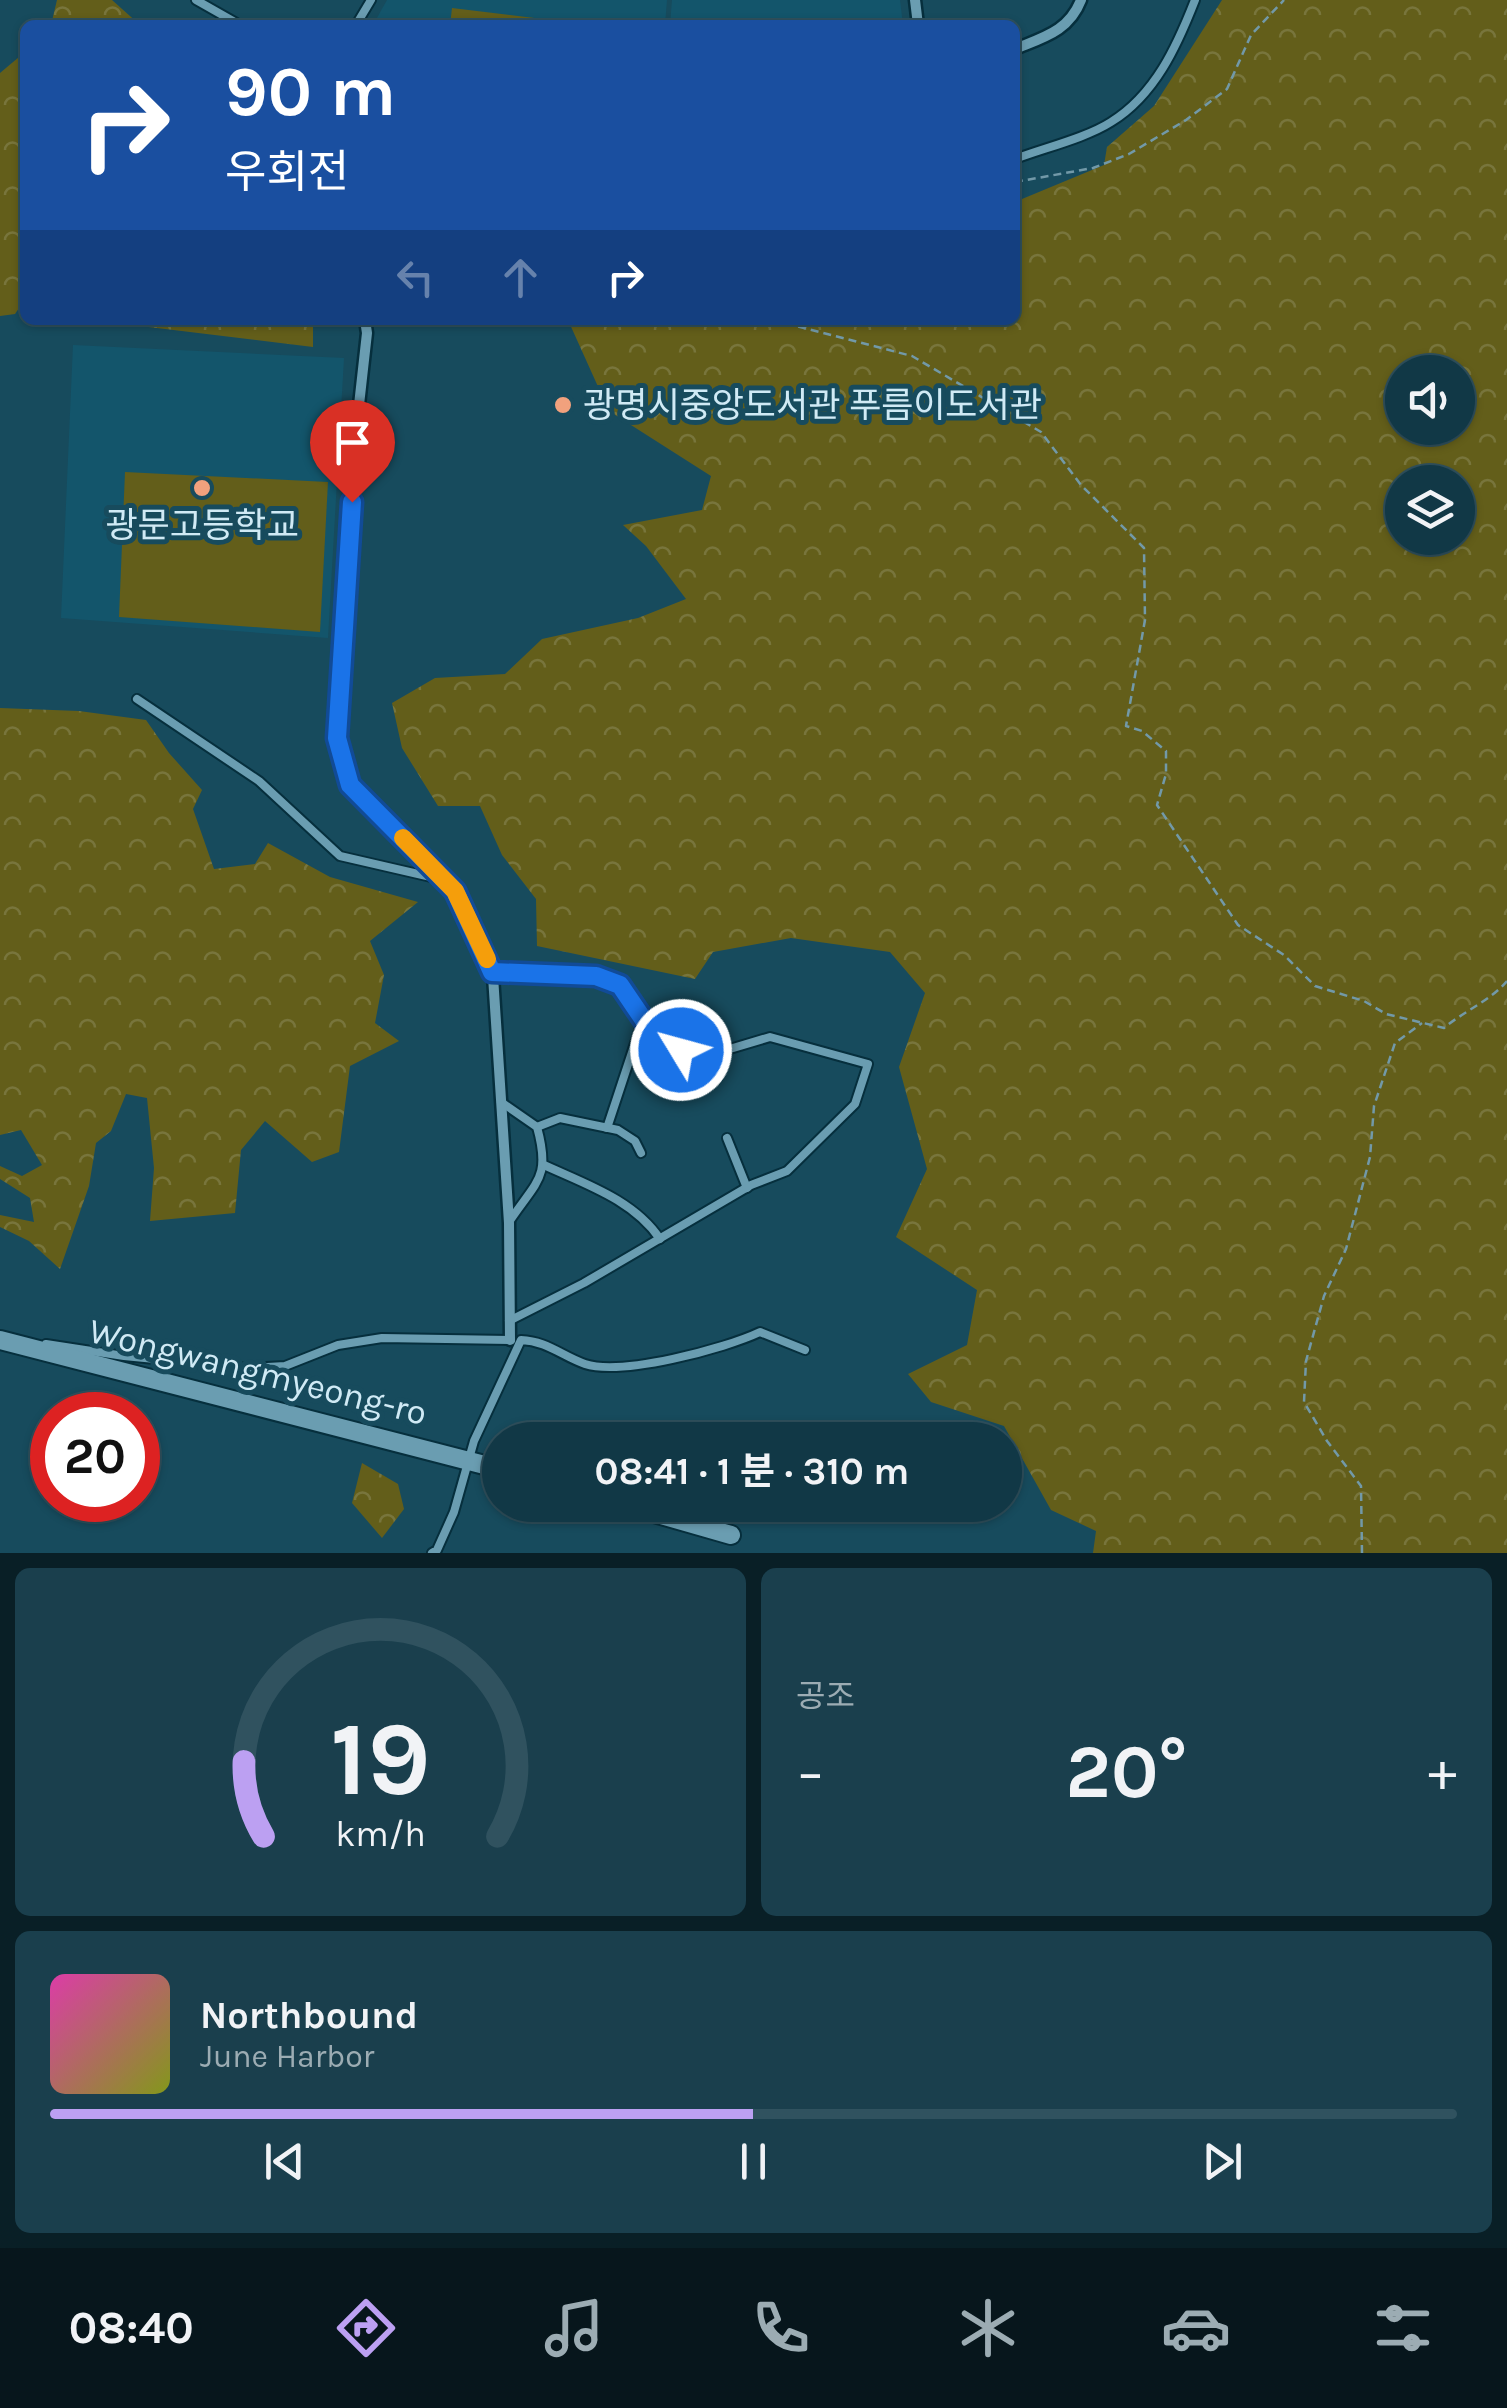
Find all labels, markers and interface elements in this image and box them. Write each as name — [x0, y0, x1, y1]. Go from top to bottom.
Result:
text: 90 m — [225, 51, 396, 133]
icon: right — [60, 60, 190, 190]
text: 우회전 — [225, 146, 349, 198]
icon: left — [388, 250, 443, 305]
icon: ahead — [493, 250, 548, 305]
icon: right — [598, 250, 653, 305]
map controls — [1385, 355, 1475, 555]
button: sound — [1385, 355, 1475, 445]
place label: 광명시중앙도서관 푸름이도서관 — [583, 385, 1042, 426]
marker: 광명시중앙도서관 푸름이도서관 — [552, 394, 574, 416]
pin — [310, 400, 395, 503]
icon: arrive — [325, 415, 380, 470]
button: layers — [1385, 465, 1475, 555]
marker: 광문고등학교 — [191, 477, 213, 499]
place label: 광문고등학교 — [105, 505, 299, 546]
position arrow — [629, 998, 733, 1102]
street label: Wongwangmyeong-ro — [85, 1310, 431, 1434]
speed limit sign: 20 — [30, 1392, 160, 1522]
text: 08:41 · 1 분 · 310 m — [595, 1449, 909, 1494]
text: 공조 — [796, 1678, 855, 1715]
text: 19 — [330, 1699, 431, 1820]
text: 20° — [1066, 1728, 1187, 1816]
text: − — [796, 1740, 825, 1804]
text: + — [1428, 1740, 1457, 1804]
text: km/h — [335, 1813, 426, 1855]
text: Northbound — [200, 1993, 418, 2038]
text: June Harbor — [200, 2038, 374, 2075]
icon: previous — [257, 2134, 312, 2189]
icon: pause — [726, 2134, 781, 2189]
icon: next — [1195, 2134, 1250, 2189]
icon: directions — [331, 2293, 401, 2363]
icon: music — [539, 2293, 609, 2363]
icon: phone — [746, 2293, 816, 2363]
icon: climate — [953, 2293, 1023, 2363]
icon: car — [1161, 2293, 1231, 2363]
icon: filters — [1368, 2293, 1438, 2363]
text: 08:40 — [69, 2302, 194, 2354]

